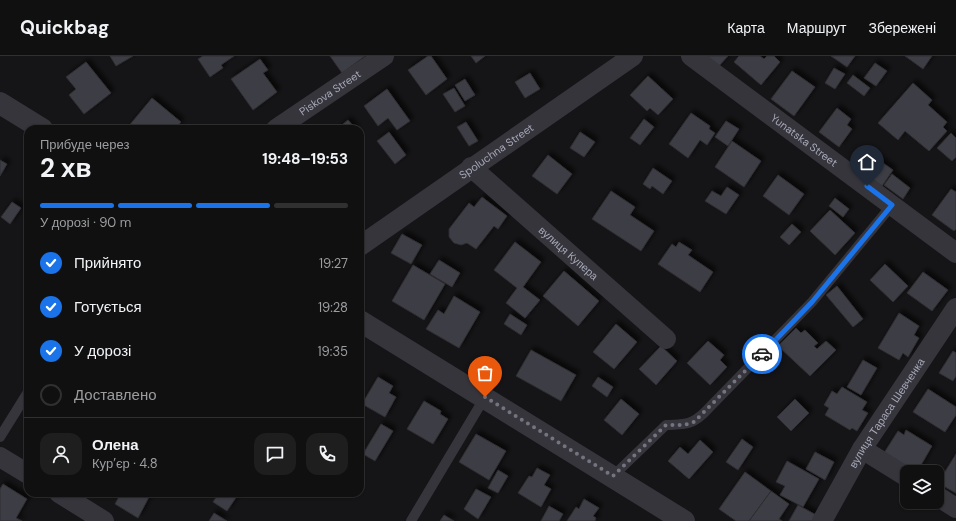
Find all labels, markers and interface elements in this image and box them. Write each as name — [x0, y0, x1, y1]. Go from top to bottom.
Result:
text: Quickbag — [20, 15, 109, 40]
text: Карта — [727, 19, 765, 37]
text: Маршрут — [787, 19, 846, 37]
text: Збережені — [868, 19, 936, 37]
street label: Piskova Street — [296, 67, 363, 118]
street label: Yunatska Street — [768, 111, 840, 170]
street label: Spoluchna Street — [456, 120, 536, 182]
text: Прибуде через — [40, 136, 129, 153]
pin — [850, 145, 884, 186]
text: 19:48–19:53 — [262, 149, 348, 169]
text: 2 хв — [40, 151, 92, 185]
icon: home — [856, 151, 878, 173]
text: У дорозі · 90 m — [40, 214, 131, 231]
street label: вулиця Купера — [536, 223, 602, 284]
icon: check — [40, 252, 62, 274]
text: Прийнято — [74, 253, 141, 273]
text: 19:27 — [319, 255, 348, 272]
icon: check — [40, 296, 62, 318]
text: Готується — [74, 297, 142, 317]
text: 19:28 — [318, 299, 348, 316]
courier — [742, 334, 782, 374]
icon: check — [40, 340, 62, 362]
text: У дорозі — [74, 341, 131, 361]
text: 19:35 — [318, 343, 348, 360]
icon: car — [751, 343, 773, 365]
street label: вулиця Тараса Шевченка — [846, 355, 928, 470]
pin — [468, 356, 502, 397]
icon: bag — [474, 362, 496, 384]
text: Доставлено — [74, 385, 157, 405]
button: person — [40, 433, 82, 475]
button: chat — [254, 433, 296, 475]
button: phone — [306, 433, 348, 475]
text: Олена — [92, 435, 139, 455]
text: Кур’єр · 4.8 — [92, 455, 158, 472]
map controls — [900, 465, 944, 509]
button: layers — [900, 465, 944, 509]

